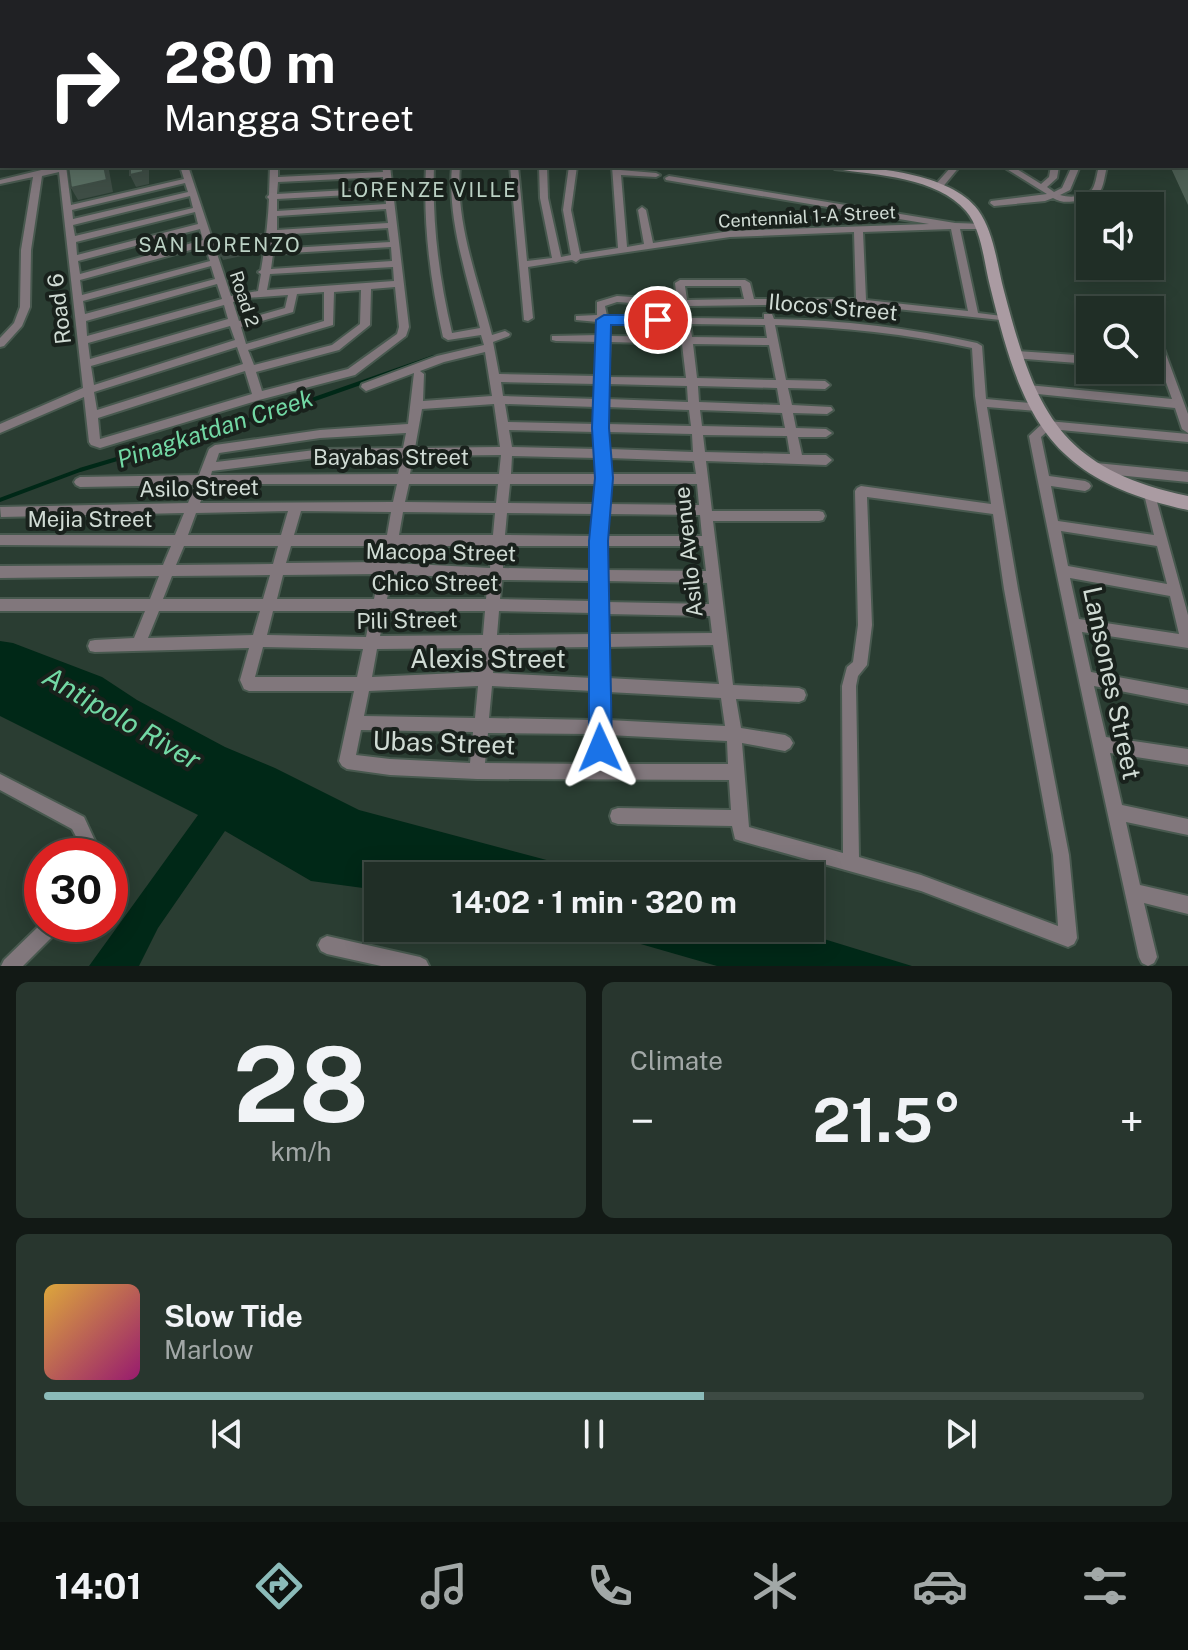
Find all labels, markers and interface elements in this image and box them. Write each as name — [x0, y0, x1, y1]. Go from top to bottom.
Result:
text: 280 m — [164, 30, 336, 96]
icon: right — [32, 32, 136, 136]
text: Mangga Street — [164, 97, 414, 139]
district label: LORENZE VILLE — [340, 178, 518, 202]
map controls — [1076, 192, 1164, 384]
button: sound — [1076, 192, 1164, 280]
street label: Centennial 1-A Street — [718, 201, 896, 232]
district label: SAN LORENZO — [138, 233, 302, 257]
street label: Road 2 — [226, 268, 263, 330]
street label: Road 6 — [42, 272, 76, 346]
pin — [624, 286, 692, 354]
street label: Ilocos Street — [767, 288, 899, 326]
button: search — [1076, 296, 1164, 384]
icon: arrive — [636, 298, 680, 342]
water label: Pinagkatdan Creek — [113, 383, 316, 473]
street label: Bayabas Street — [313, 444, 469, 470]
street label: Asilo Street — [139, 474, 259, 502]
street label: Asilo Avenue — [668, 485, 708, 619]
street label: Mejia Street — [28, 506, 152, 532]
street label: Macopa Street — [365, 538, 517, 566]
street label: Chico Street — [371, 570, 499, 596]
street label: Lansones Street — [1077, 583, 1148, 782]
street label: Pili Street — [356, 606, 458, 634]
street label: Alexis Street — [410, 643, 566, 674]
water label: Antipolo River — [38, 659, 207, 776]
position arrow — [558, 706, 642, 790]
street label: Ubas Street — [372, 725, 516, 760]
speed limit sign: 30 — [24, 838, 128, 942]
text: 14:02 · 1 min · 320 m — [451, 884, 737, 920]
text: 28 — [233, 1023, 369, 1145]
text: Climate — [630, 1045, 723, 1076]
text: 21.5° — [813, 1085, 961, 1156]
text: − — [630, 1095, 654, 1147]
text: + — [1120, 1095, 1144, 1147]
text: km/h — [270, 1136, 332, 1167]
text: Slow Tide — [164, 1298, 303, 1334]
text: Marlow — [164, 1334, 254, 1365]
icon: previous — [205, 1412, 249, 1456]
icon: pause — [572, 1412, 616, 1456]
icon: next — [939, 1412, 983, 1456]
icon: directions — [251, 1558, 307, 1614]
icon: music — [416, 1558, 472, 1614]
icon: phone — [582, 1558, 638, 1614]
icon: climate — [747, 1558, 803, 1614]
icon: car — [912, 1558, 968, 1614]
icon: filters — [1077, 1558, 1133, 1614]
text: 14:01 — [55, 1565, 142, 1607]

